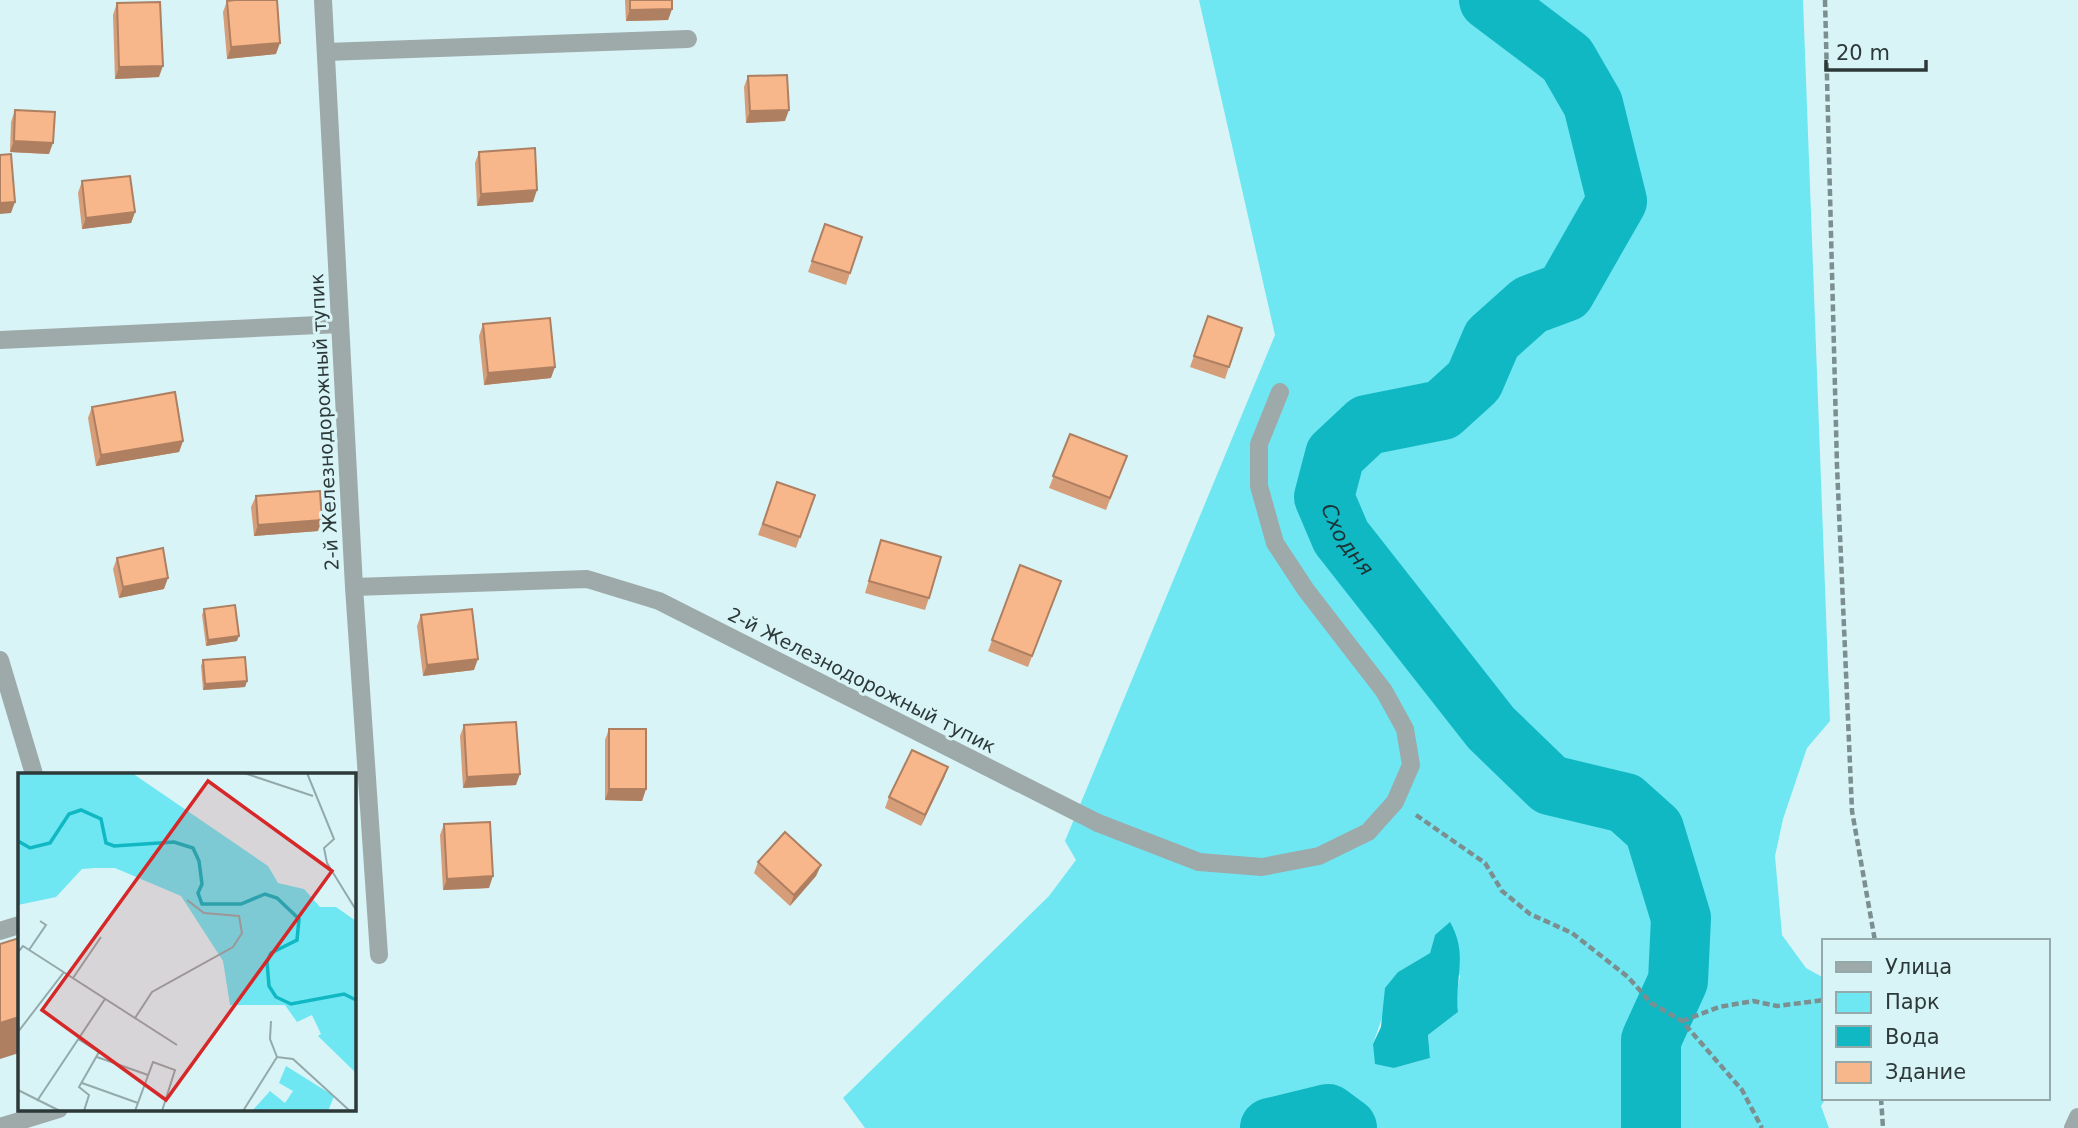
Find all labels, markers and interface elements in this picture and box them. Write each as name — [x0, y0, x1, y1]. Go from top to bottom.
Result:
scale bar — [1826, 28, 1926, 72]
text: 20 m — [1836, 41, 1890, 65]
street label: 2-й Железнодорожный тупик — [305, 273, 343, 571]
water label: Сходня — [1316, 500, 1379, 580]
street label: 2-й Железнодорожный тупик — [725, 603, 999, 757]
inset map — [18, 773, 355, 1110]
legend — [1822, 939, 2050, 1100]
text: Улица — [1885, 955, 1952, 979]
text: Парк — [1885, 990, 1940, 1014]
text: Вода — [1885, 1025, 1940, 1049]
text: Здание — [1885, 1060, 1966, 1084]

